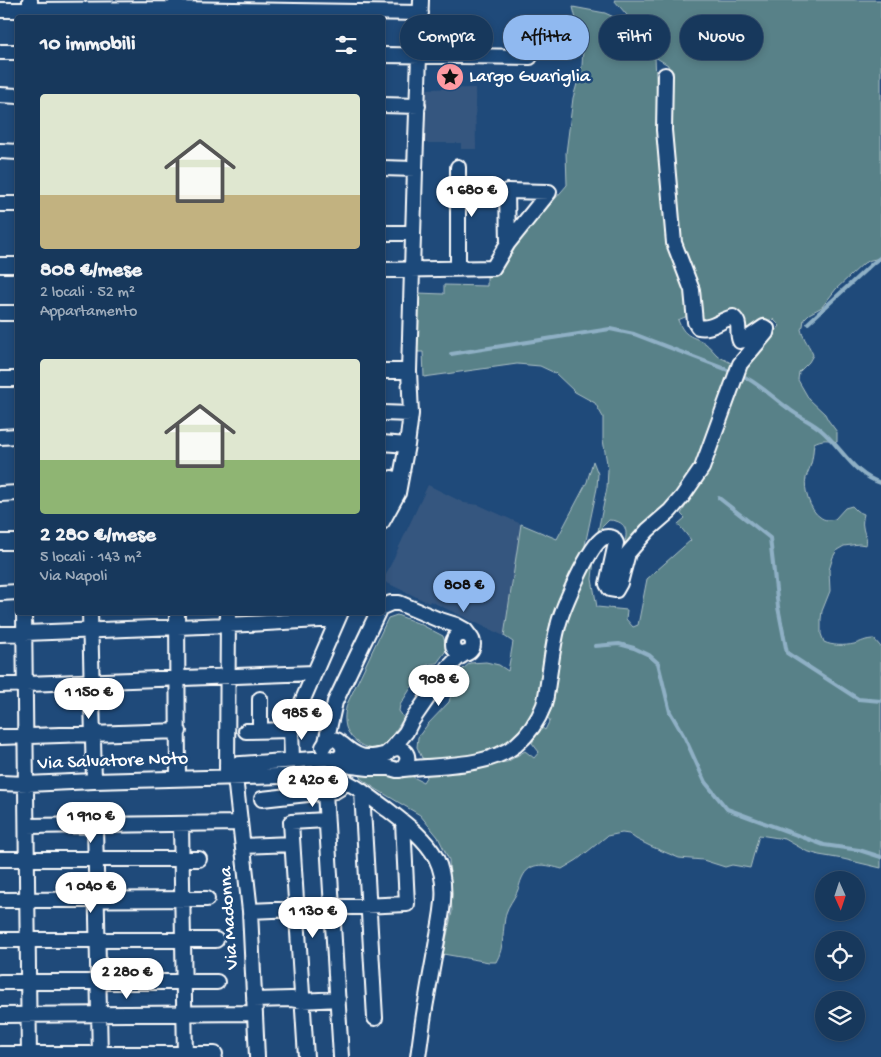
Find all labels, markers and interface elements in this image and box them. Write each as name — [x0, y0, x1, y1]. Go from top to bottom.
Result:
chip: Compra — [400, 15, 493, 60]
chip: Affitta — [503, 15, 589, 60]
chip: Filtri — [599, 15, 670, 60]
chip: Nuovo — [680, 15, 763, 60]
icon: filters — [332, 31, 360, 59]
text: 10 immobili — [40, 33, 135, 58]
place icon: Largo Guariglia — [435, 62, 465, 92]
place label: Largo Guariglia — [469, 66, 592, 89]
icon: home — [155, 126, 245, 216]
pin: 1 680 € — [426, 176, 518, 218]
text: 1 680 € — [447, 182, 497, 201]
text: 808 €/mese — [40, 259, 142, 284]
text: 2 locali · 52 m² — [40, 284, 135, 303]
text: Appartamento — [40, 303, 137, 322]
icon: home — [155, 391, 245, 481]
text: 2 280 €/mese — [40, 524, 156, 549]
text: 5 locali · 143 m² — [40, 549, 142, 568]
text: Via Napoli — [40, 568, 108, 587]
pin: 808 € — [429, 570, 499, 613]
text: 808 € — [444, 577, 484, 596]
pin: 908 € — [404, 664, 474, 707]
text: 908 € — [419, 671, 459, 690]
pin: 1 150 € — [43, 678, 135, 720]
text: 1 150 € — [65, 684, 113, 703]
pin: 985 € — [267, 698, 337, 741]
text: 985 € — [283, 705, 321, 724]
street label: Via Salvatore Noto — [36, 748, 189, 776]
pin: 2 420 € — [267, 766, 359, 808]
text: 2 420 € — [288, 772, 338, 791]
pin: 1 910 € — [45, 802, 137, 844]
text: 1 910 € — [67, 808, 115, 827]
street label: Via Madonna — [215, 864, 245, 971]
north arrow — [815, 871, 865, 921]
map controls — [815, 871, 865, 1041]
pin: 1 040 € — [45, 872, 137, 914]
text: 1 040 € — [66, 878, 116, 897]
pin: 1 130 € — [267, 896, 359, 939]
text: 1 130 € — [289, 903, 337, 922]
button: locate — [815, 931, 865, 981]
pin: 2 280 € — [81, 958, 173, 1000]
text: 2 280 € — [102, 964, 152, 983]
button: layers — [815, 991, 865, 1041]

